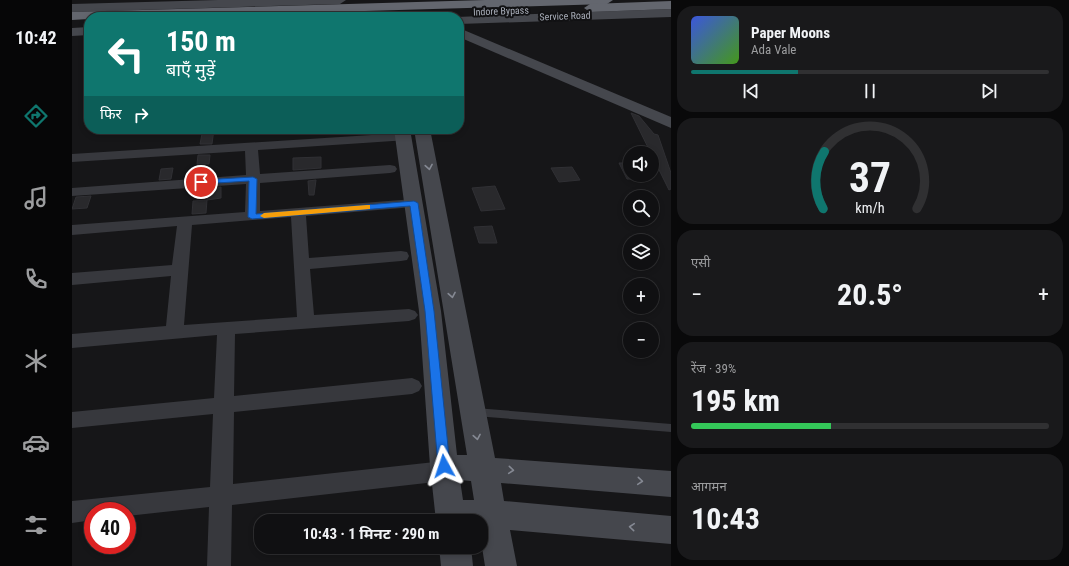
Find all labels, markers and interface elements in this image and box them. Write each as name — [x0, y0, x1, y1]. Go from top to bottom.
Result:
street label: Indore Bypass — [473, 5, 529, 17]
street label: Service Road — [539, 10, 591, 22]
text: Paper Moons — [751, 24, 830, 42]
text: 150 m — [166, 25, 236, 58]
text: 10:42 — [15, 27, 57, 48]
icon: left — [100, 28, 152, 80]
text: Ada Vale — [751, 42, 796, 57]
text: बाएँ मुड़ें — [166, 59, 215, 80]
icon: previous — [740, 80, 762, 102]
icon: pause — [859, 80, 881, 102]
icon: next — [978, 80, 1000, 102]
icon: directions — [22, 102, 50, 130]
icon: right — [130, 104, 152, 126]
text: फिर — [100, 105, 122, 123]
map controls — [623, 146, 659, 358]
button: sound — [623, 146, 659, 182]
text: 37 — [849, 153, 891, 202]
one-way arrow — [424, 164, 433, 171]
pin — [184, 165, 218, 199]
icon: arrive — [190, 171, 212, 193]
icon: music — [22, 184, 50, 212]
button: search — [623, 190, 659, 226]
text: km/h — [855, 200, 885, 216]
button: layers — [623, 234, 659, 270]
text: एसी — [691, 255, 710, 270]
icon: phone — [22, 265, 50, 293]
text: 20.5° — [837, 277, 903, 312]
button: + — [623, 278, 659, 314]
text: − — [691, 282, 702, 307]
text: + — [1038, 282, 1049, 307]
one-way arrow — [447, 292, 456, 298]
button: − — [623, 322, 659, 358]
icon: climate — [22, 347, 50, 375]
text: रेंज · 39% — [691, 361, 736, 376]
text: 195 km — [691, 383, 780, 418]
icon: car — [22, 429, 50, 457]
one-way arrow — [472, 434, 481, 440]
position arrow — [423, 445, 465, 487]
one-way arrow — [508, 466, 514, 475]
one-way arrow — [637, 477, 643, 486]
text: आगमन — [691, 479, 727, 494]
text: 10:43 — [691, 501, 760, 536]
speed limit sign: 40 — [84, 502, 136, 554]
icon: filters — [22, 511, 50, 539]
one-way arrow — [629, 522, 635, 531]
text: 10:43 · 1 मिनट · 290 m — [303, 525, 439, 543]

